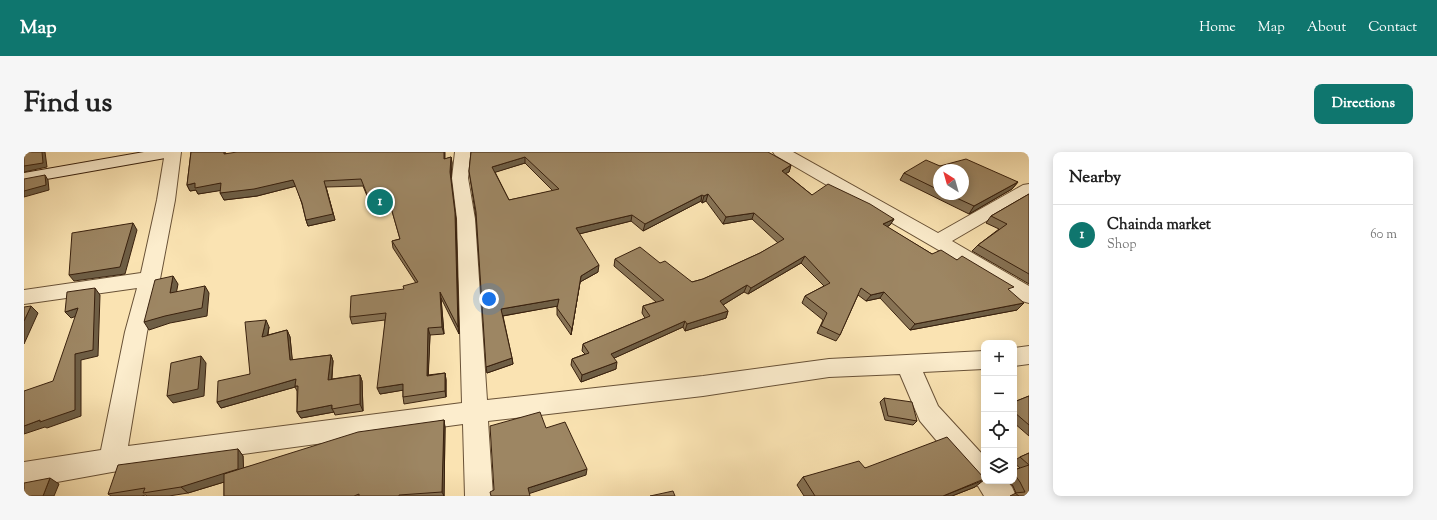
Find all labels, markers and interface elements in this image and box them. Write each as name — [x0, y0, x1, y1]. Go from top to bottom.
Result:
text: Map — [20, 15, 57, 42]
text: Home — [1199, 18, 1236, 38]
text: Map — [1258, 18, 1285, 38]
text: About — [1307, 18, 1346, 38]
text: Contact — [1368, 18, 1417, 38]
text: Find us — [24, 84, 112, 124]
button: Directions — [1314, 84, 1413, 124]
north arrow — [933, 164, 969, 200]
text: Nearby — [1069, 166, 1121, 190]
pin: 1 — [367, 187, 393, 217]
text: Chainda market — [1107, 215, 1211, 236]
text: 1 — [1080, 226, 1084, 244]
text: 60 m — [1370, 226, 1397, 244]
text: Shop — [1107, 236, 1136, 254]
your location — [479, 289, 499, 309]
map controls — [981, 340, 1017, 484]
button: + — [981, 340, 1017, 376]
button: − — [981, 376, 1017, 412]
button: locate — [981, 412, 1017, 448]
button: layers — [981, 448, 1017, 484]

